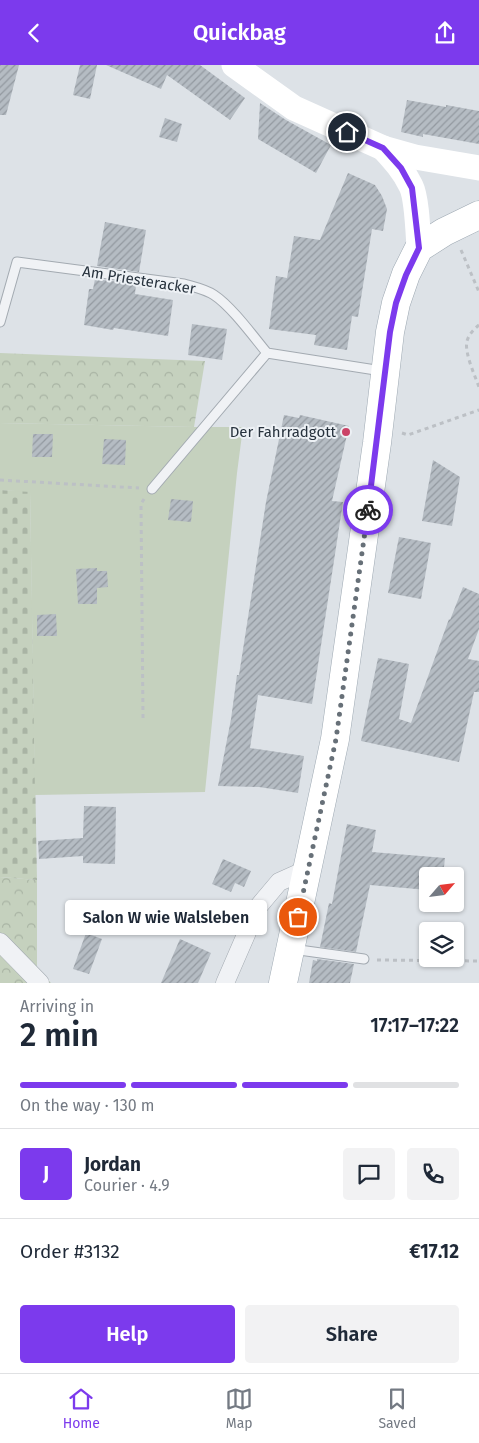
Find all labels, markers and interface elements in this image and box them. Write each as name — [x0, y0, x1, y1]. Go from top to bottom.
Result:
icon: back — [20, 19, 48, 47]
text: Quickbag — [193, 19, 286, 46]
icon: share — [431, 19, 459, 47]
pin — [326, 111, 368, 153]
icon: home — [333, 118, 361, 146]
street label: Am Priesteracker — [81, 262, 197, 298]
place label: Der Fahrradgott — [230, 423, 337, 441]
marker: Der Fahrradgott — [340, 426, 352, 438]
courier — [343, 485, 393, 535]
icon: bike — [354, 496, 382, 524]
north arrow — [419, 867, 464, 913]
map controls — [419, 867, 464, 967]
pin — [277, 896, 319, 938]
callout: Salon W wie Walsleben — [66, 899, 268, 935]
icon: bag — [284, 903, 312, 931]
text: Salon W wie Walsleben — [83, 908, 249, 927]
button: layers — [419, 922, 464, 967]
text: Arriving in — [20, 997, 94, 1016]
text: 17:17–17:22 — [370, 1014, 459, 1037]
text: 2 min — [20, 1016, 99, 1054]
text: On the way · 130 m — [20, 1096, 155, 1115]
button: chat — [343, 1148, 395, 1200]
button: phone — [407, 1148, 459, 1200]
text: Jordan — [84, 1153, 141, 1176]
text: J — [43, 1162, 49, 1185]
text: Courier · 4.9 — [84, 1176, 170, 1195]
text: Order #3132 — [20, 1240, 120, 1263]
text: €17.12 — [409, 1240, 459, 1263]
button: Help — [20, 1305, 235, 1363]
button: Share — [245, 1305, 459, 1363]
tab: Home — [63, 1385, 100, 1432]
tab: Map — [225, 1385, 253, 1432]
tab: Saved — [378, 1385, 416, 1432]

